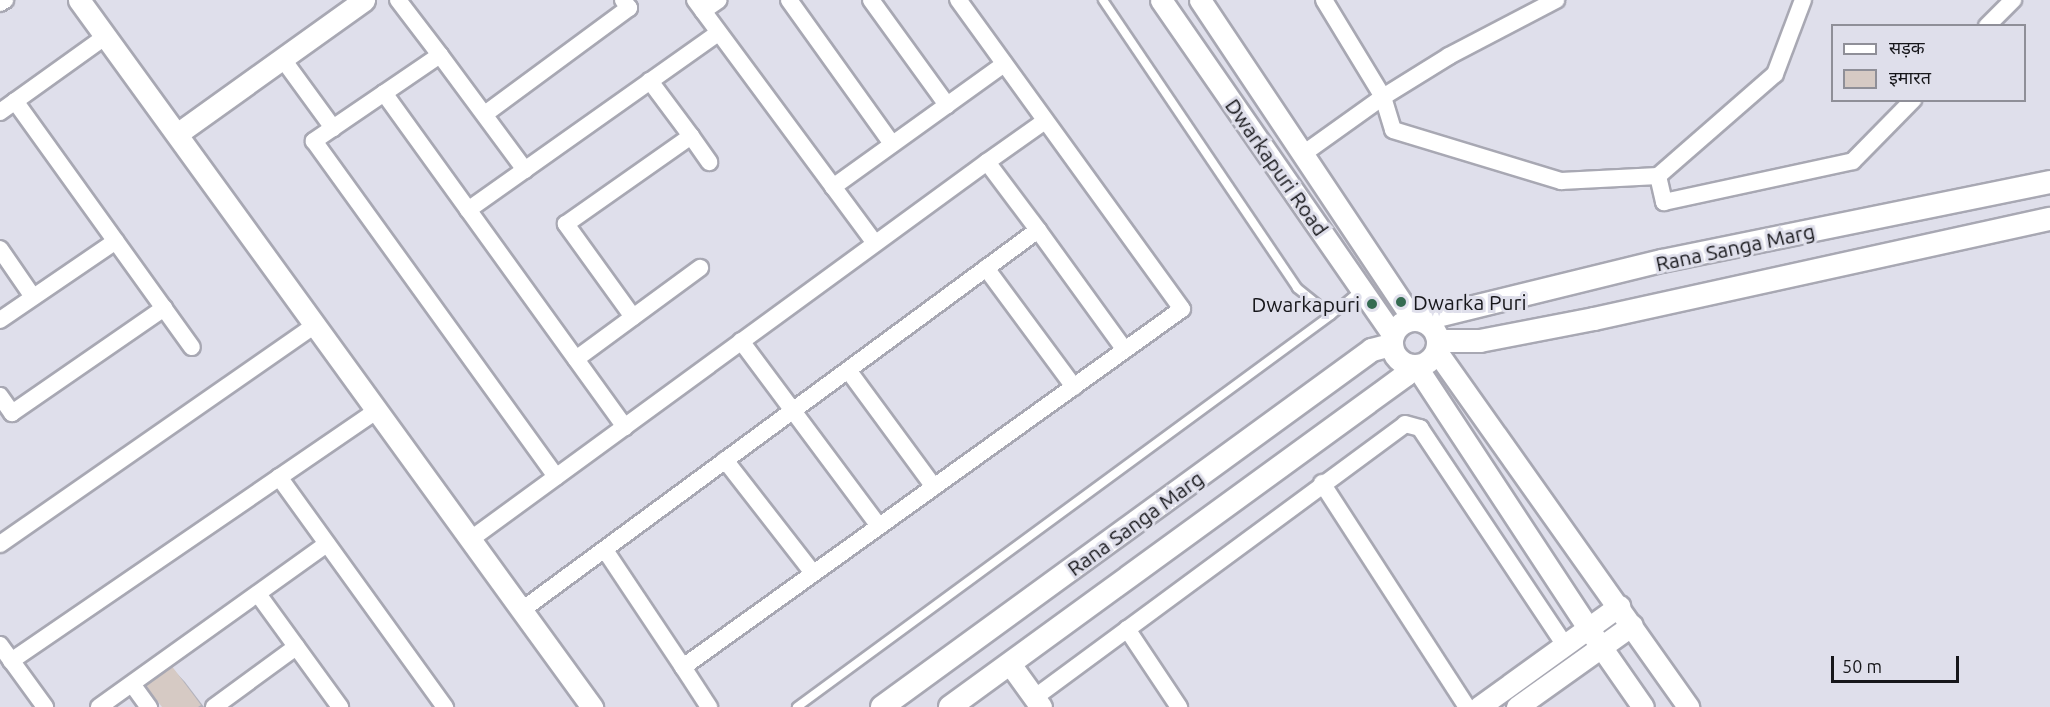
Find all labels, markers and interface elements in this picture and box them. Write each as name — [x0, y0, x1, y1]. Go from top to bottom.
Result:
legend — [1831, 24, 2026, 102]
text: सड़क — [1889, 37, 1925, 57]
text: इमारत — [1889, 67, 1931, 87]
street label: Dwarkapuri Road — [1220, 94, 1334, 240]
street label: Rana Sanga Marg — [1653, 218, 1817, 276]
place label: Dwarka Puri — [1413, 289, 1527, 315]
place label: Dwarkapuri — [1251, 291, 1360, 317]
marker: Dwarka Puri — [1394, 295, 1408, 309]
marker: Dwarkapuri — [1365, 297, 1379, 311]
street label: Rana Sanga Marg — [1062, 465, 1208, 581]
scale bar — [1834, 644, 1962, 682]
text: 50 m — [1842, 656, 1882, 676]

